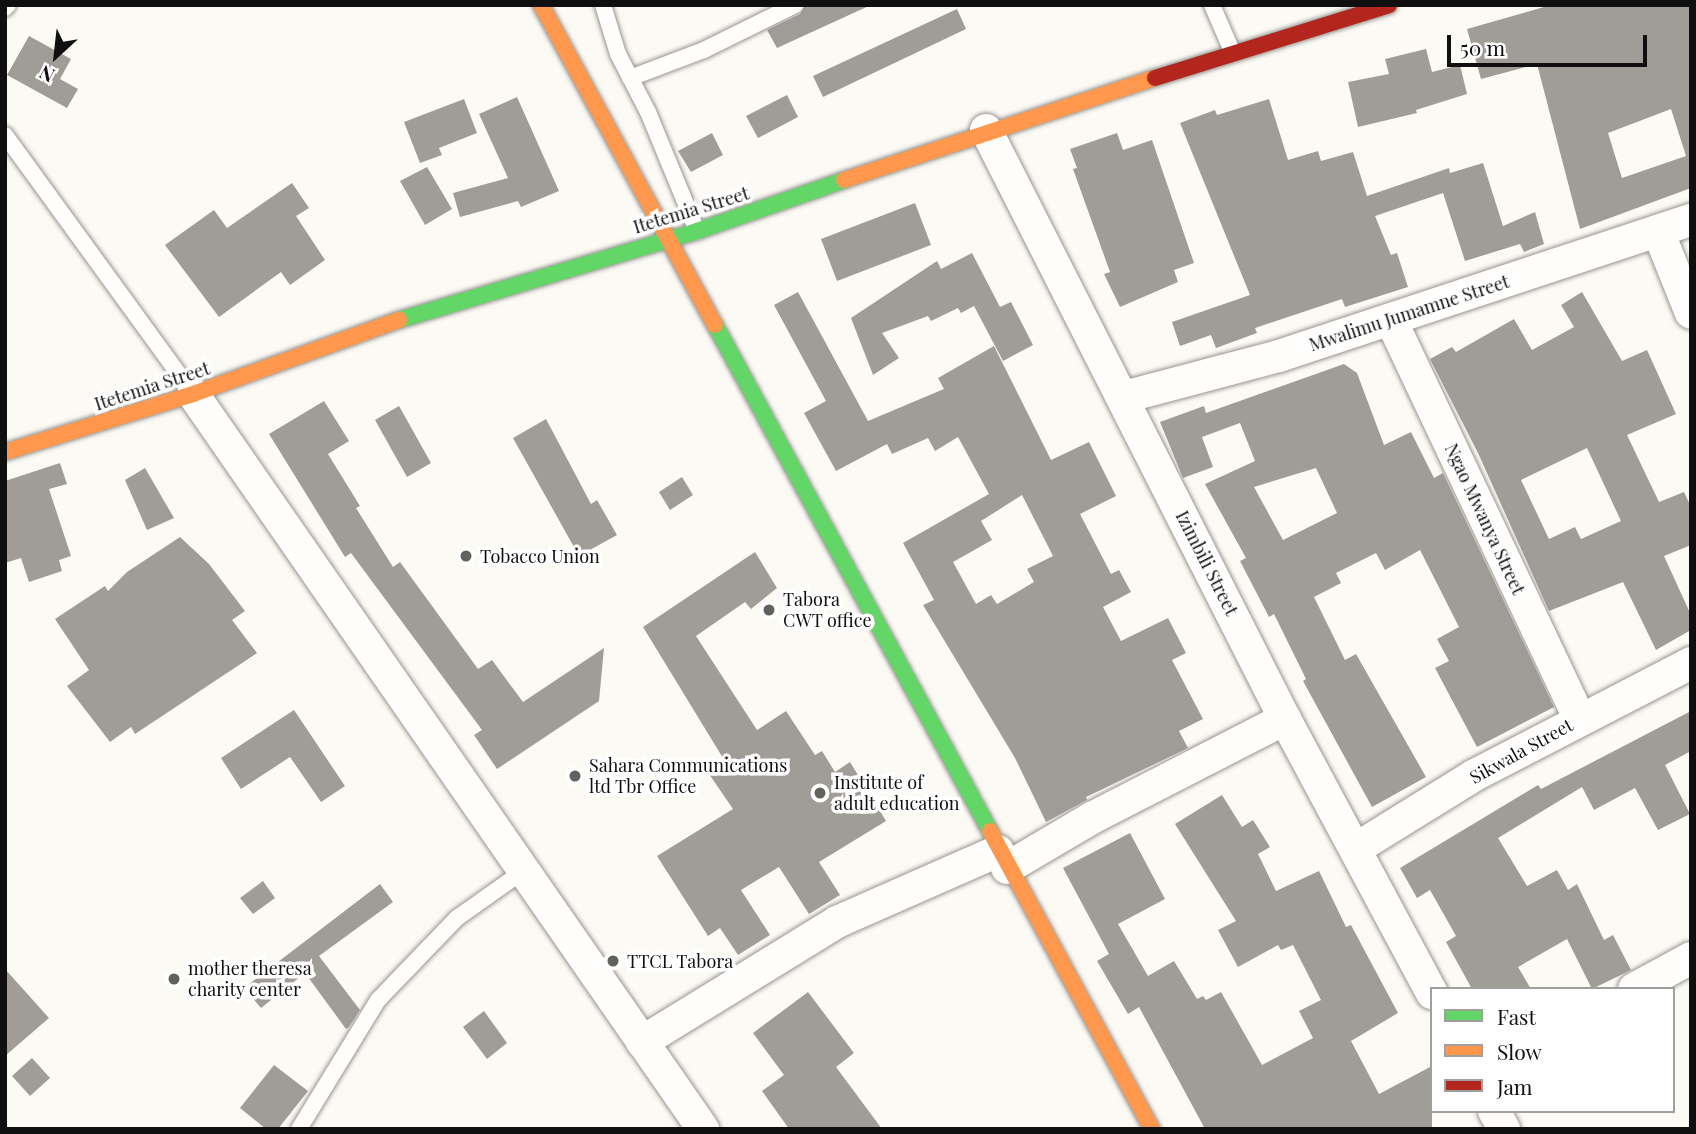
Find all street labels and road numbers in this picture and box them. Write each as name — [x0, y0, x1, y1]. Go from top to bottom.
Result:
street label: Itetemia Street — [630, 182, 752, 238]
street label: Mwalimu Jumamne Street — [1306, 270, 1512, 356]
street label: Itetemia Street — [92, 357, 212, 415]
street label: Ngao Mwanya Street — [1440, 440, 1530, 598]
street label: Izimbili Street — [1171, 507, 1243, 619]
street label: Sikwala Street — [1466, 714, 1576, 788]

